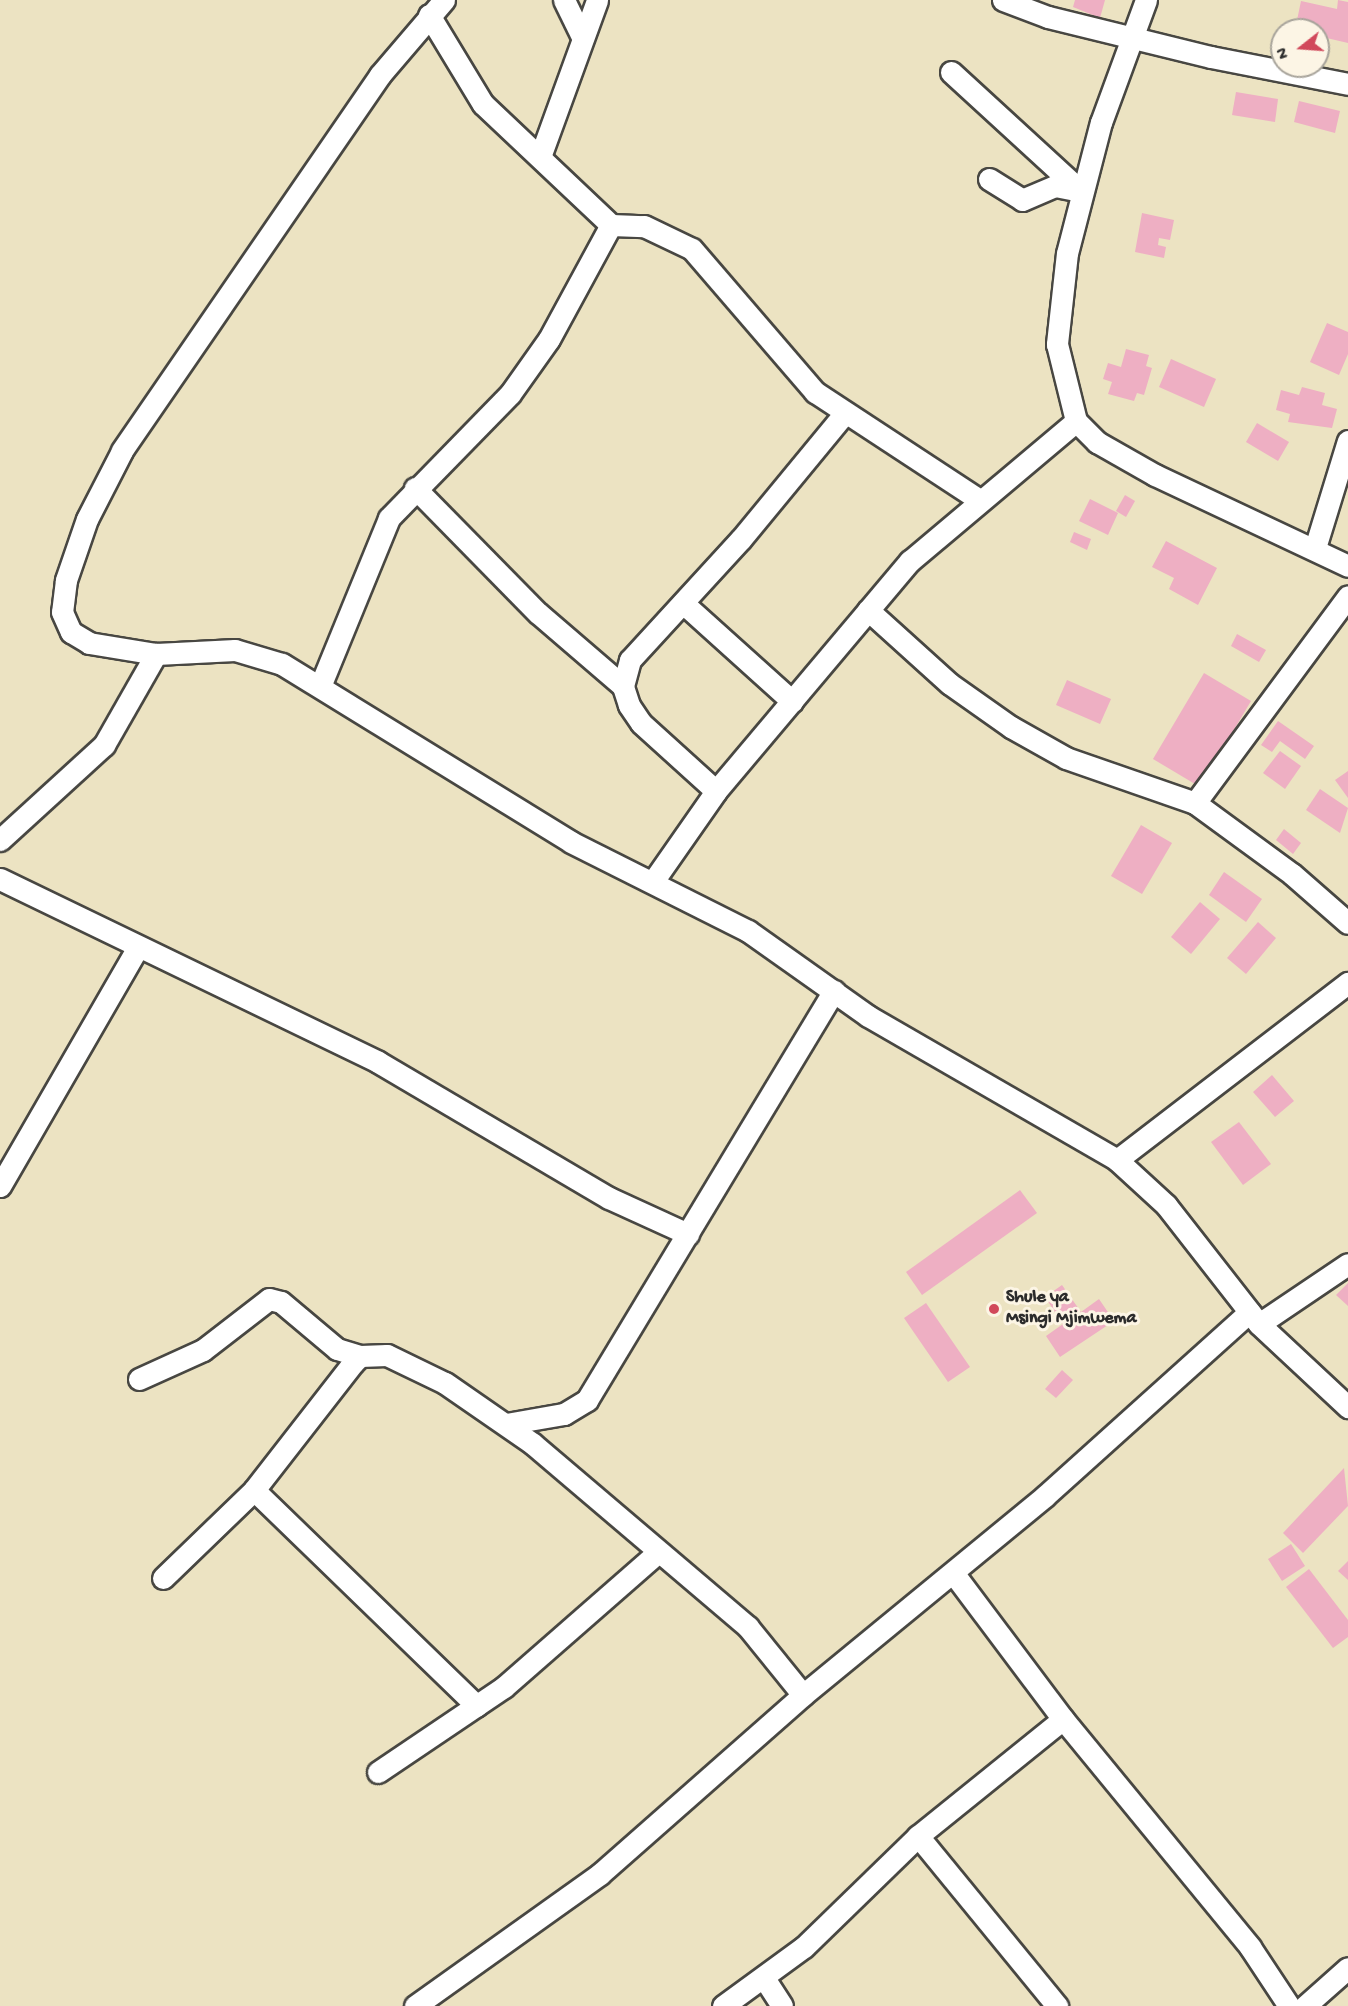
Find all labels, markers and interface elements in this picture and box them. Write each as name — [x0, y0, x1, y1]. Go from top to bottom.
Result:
north arrow — [1270, 18, 1330, 78]
text: N — [1274, 45, 1295, 61]
place label: Shule ya Msingi Mjimwema — [1006, 1288, 1136, 1330]
marker: Shule ya Msingi Mjimwema — [987, 1302, 1001, 1316]

